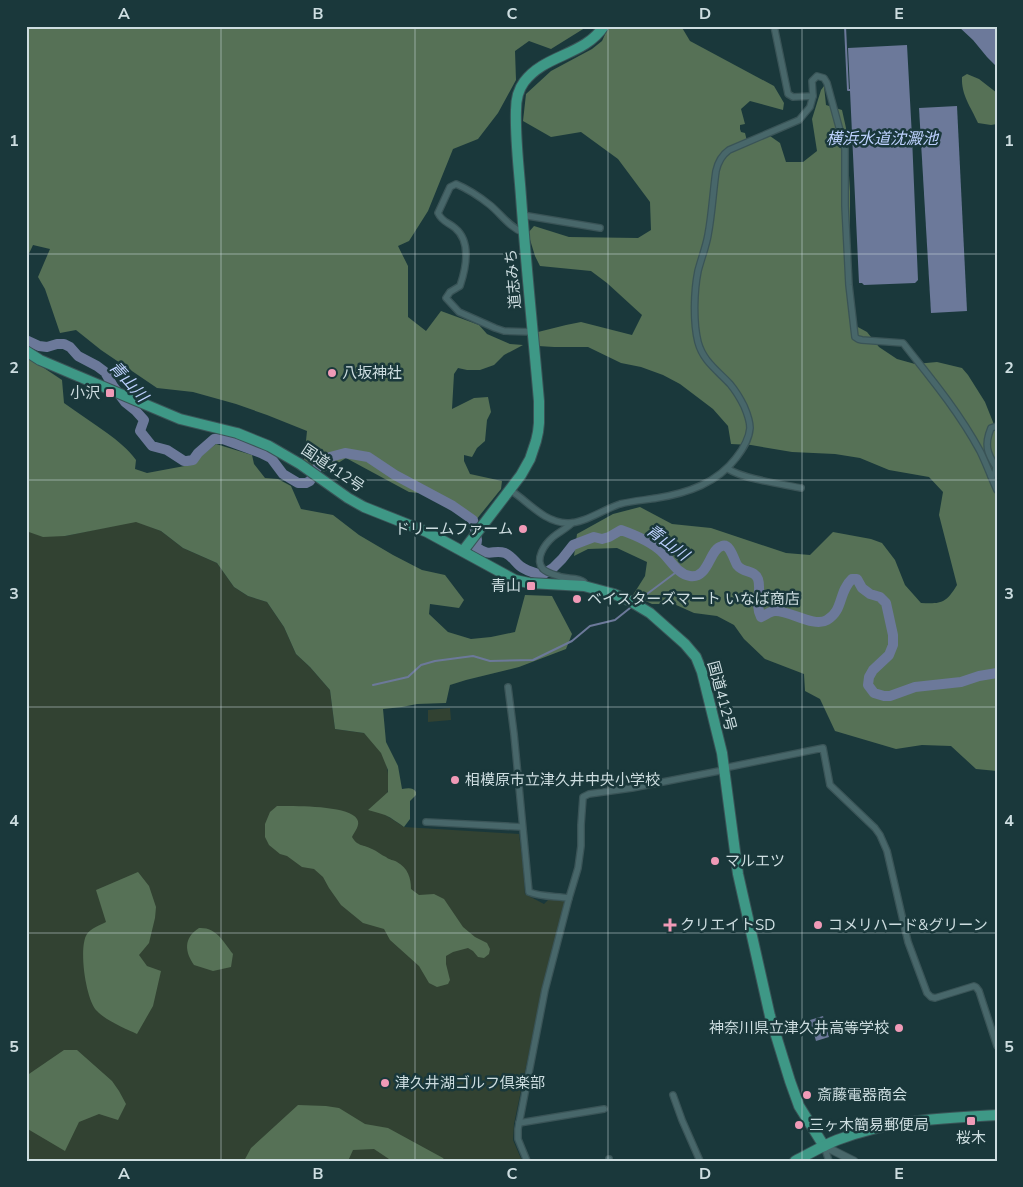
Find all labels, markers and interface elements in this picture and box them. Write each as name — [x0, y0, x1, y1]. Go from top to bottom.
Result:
text: A — [118, 3, 130, 25]
text: B — [312, 3, 324, 25]
text: C — [507, 3, 518, 25]
text: D — [699, 3, 711, 25]
text: E — [894, 3, 904, 25]
water label: 横浜水道沈澱池 — [826, 128, 940, 150]
text: 1 — [9, 130, 19, 152]
text: 1 — [1004, 130, 1014, 152]
street label: 道志みち — [500, 248, 526, 310]
water label: 青山川 — [104, 356, 154, 408]
text: 2 — [9, 357, 19, 379]
text: 2 — [1004, 357, 1014, 379]
place label: 八坂神社 — [342, 363, 402, 383]
marker: 八坂神社 — [326, 367, 338, 379]
place label: 小沢 — [70, 383, 100, 403]
marker: 小沢 — [104, 387, 116, 399]
street label: 国道412号 — [298, 440, 368, 496]
place label: ドリームファーム — [395, 519, 513, 539]
water label: 青山川 — [642, 520, 695, 567]
marker: ドリームファーム — [517, 523, 529, 535]
place label: 青山 — [491, 576, 521, 596]
marker: 青山 — [525, 580, 537, 592]
text: 3 — [9, 583, 19, 605]
text: 3 — [1004, 583, 1014, 605]
place label: ベイスターズマート いなば商店 — [587, 589, 800, 609]
marker: ベイスターズマート いなば商店 — [571, 593, 583, 605]
street label: 国道412号 — [703, 659, 741, 733]
place label: 相模原市立津久井中央小学校 — [465, 770, 660, 790]
marker: 相模原市立津久井中央小学校 — [449, 774, 461, 786]
text: 4 — [9, 810, 19, 832]
text: 4 — [1004, 810, 1014, 832]
place label: マルエツ — [725, 851, 785, 871]
marker: マルエツ — [709, 855, 721, 867]
place label: クリエイトSD — [680, 915, 775, 935]
place label: コメリハード&グリーン — [828, 915, 988, 935]
marker: クリエイトSD — [664, 919, 676, 931]
marker: コメリハード&グリーン — [812, 919, 824, 931]
place label: 神奈川県立津久井高等学校 — [709, 1018, 889, 1038]
marker: 神奈川県立津久井高等学校 — [893, 1022, 905, 1034]
text: 5 — [9, 1036, 19, 1058]
text: 5 — [1004, 1036, 1014, 1058]
place label: 津久井湖ゴルフ倶楽部 — [395, 1073, 545, 1093]
marker: 津久井湖ゴルフ倶楽部 — [379, 1077, 391, 1089]
place label: 斎藤電器商会 — [817, 1085, 907, 1105]
marker: 斎藤電器商会 — [801, 1089, 813, 1101]
place label: 三ヶ木簡易郵便局 — [809, 1115, 929, 1135]
marker: 桜木 — [965, 1115, 977, 1127]
marker: 三ヶ木簡易郵便局 — [793, 1119, 805, 1131]
place label: 桜木 — [956, 1128, 986, 1148]
text: A — [118, 1163, 130, 1185]
text: B — [312, 1163, 324, 1185]
text: C — [507, 1163, 518, 1185]
text: D — [699, 1163, 711, 1185]
text: E — [894, 1163, 904, 1185]

